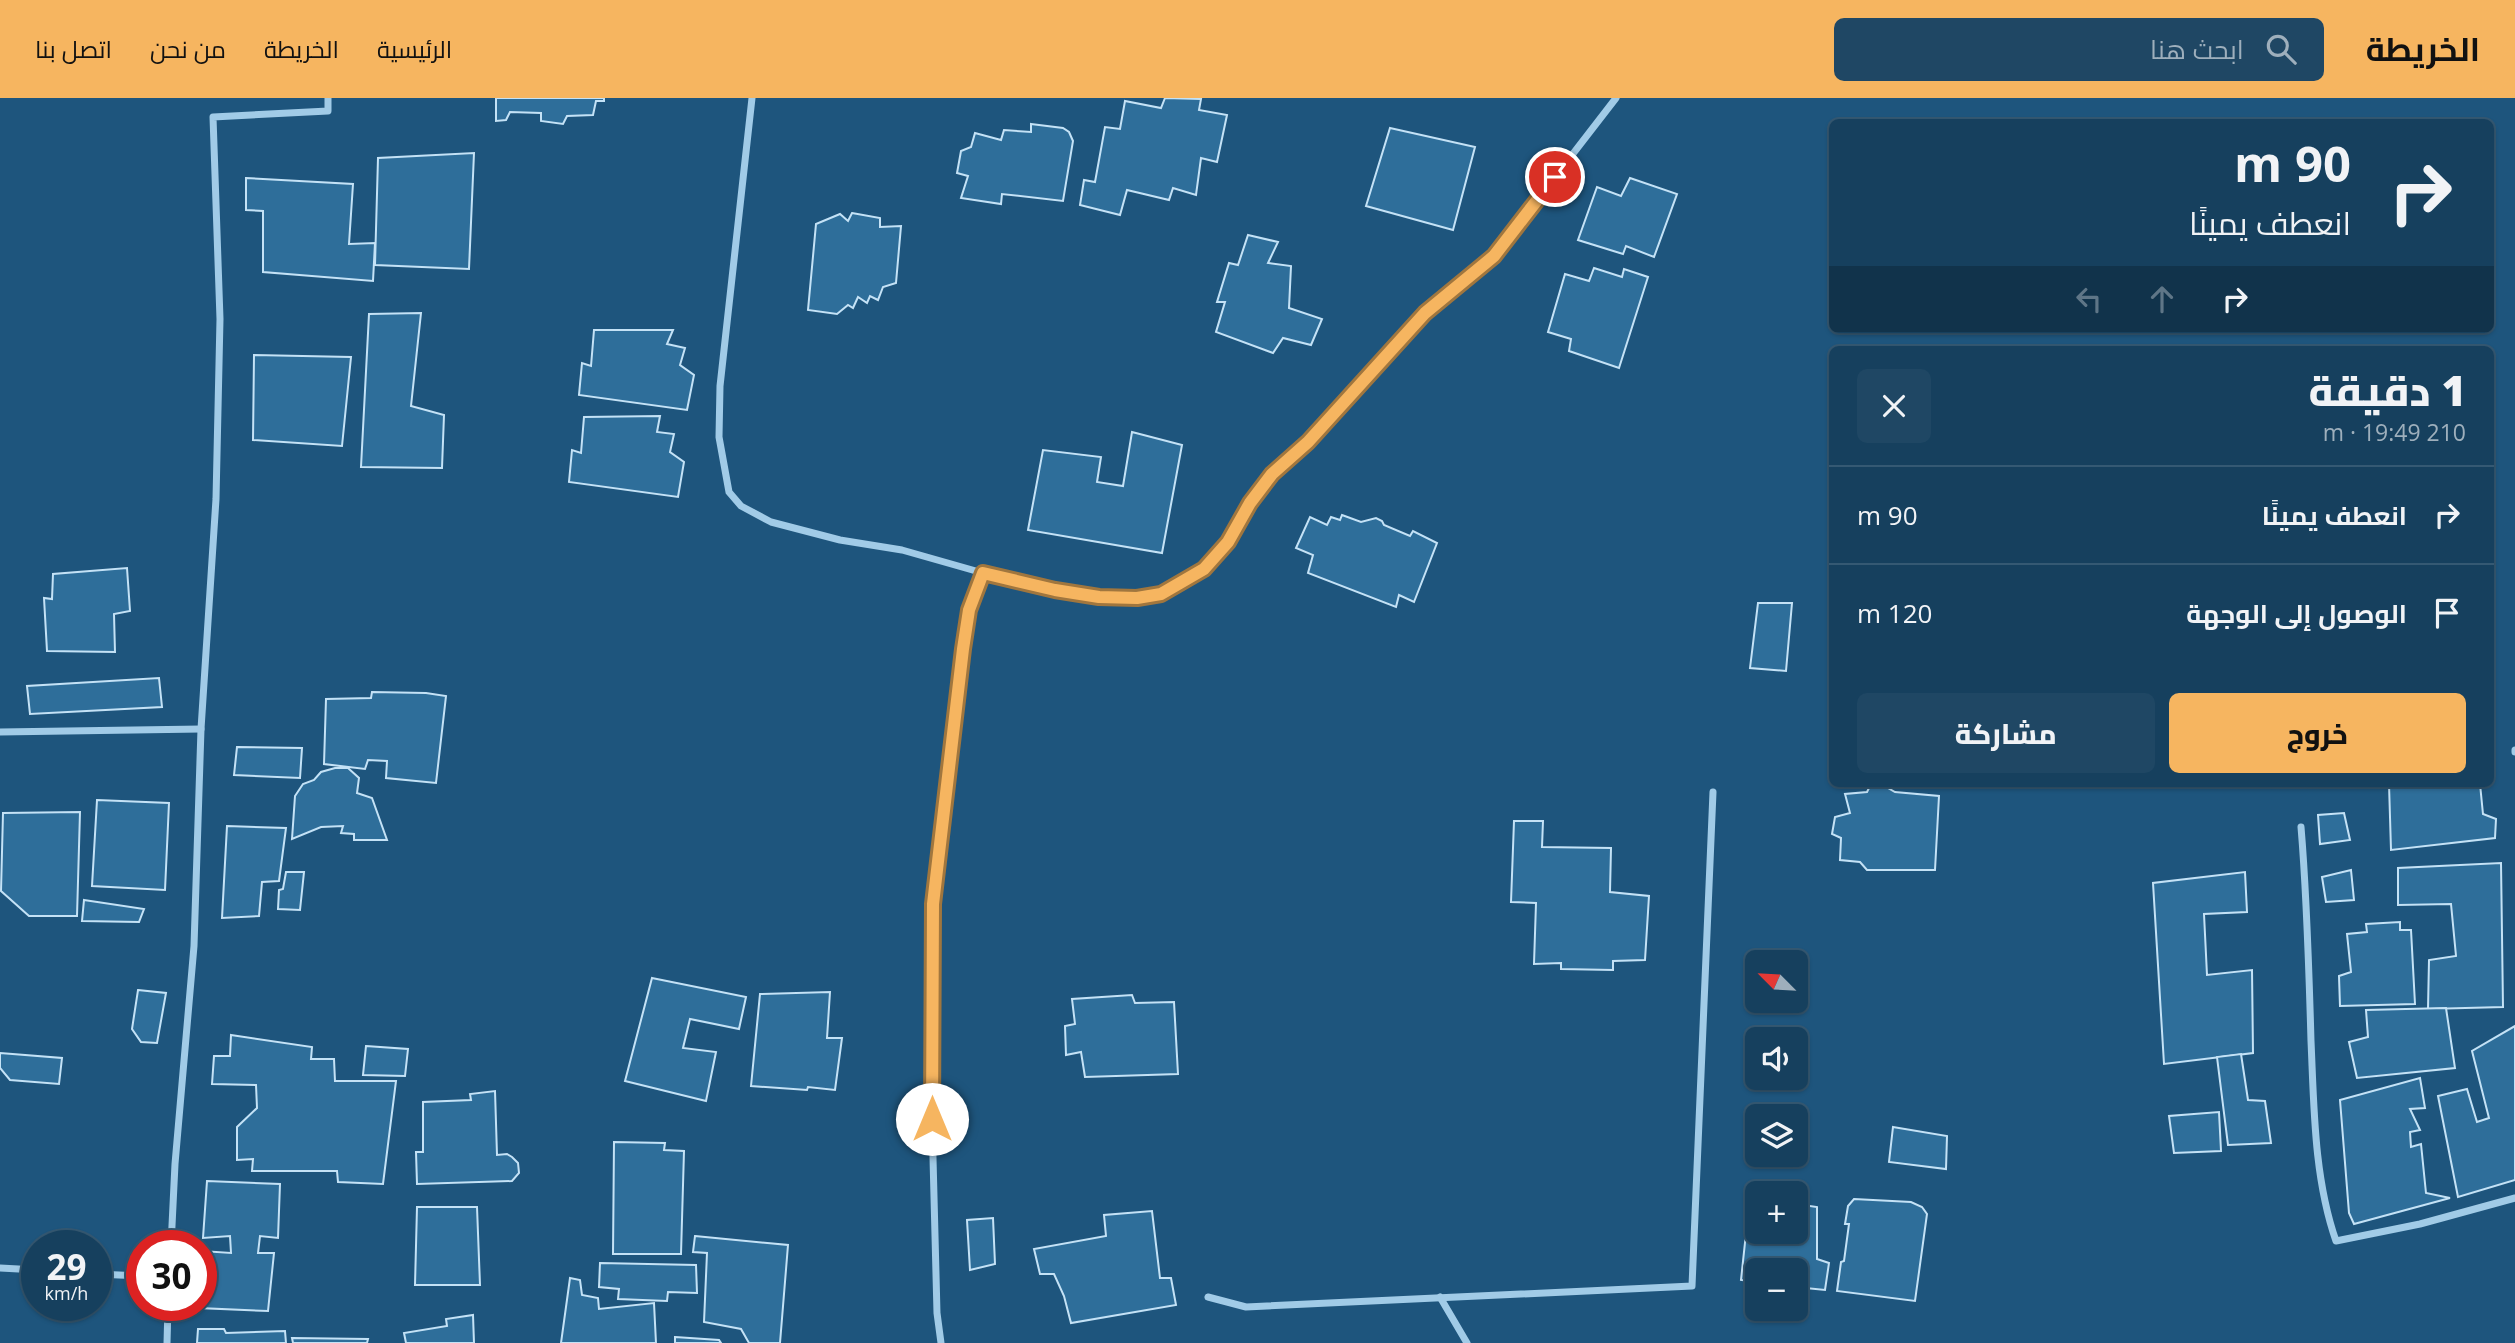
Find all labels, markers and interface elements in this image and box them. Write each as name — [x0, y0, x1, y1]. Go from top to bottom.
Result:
search box — [1834, 18, 2324, 81]
text: الخريطة — [2366, 26, 2480, 71]
icon: search — [2262, 30, 2300, 68]
text: ابحث هنا — [2150, 31, 2244, 67]
text: اتصل بنا — [35, 32, 112, 65]
text: من نحن — [150, 32, 226, 65]
text: الخريطة — [264, 32, 339, 65]
text: الرئيسية — [377, 32, 452, 65]
text: 90 m — [2234, 130, 2351, 196]
pin — [1525, 147, 1585, 207]
icon: right — [2375, 147, 2466, 238]
icon: arrive — [1536, 158, 1574, 196]
text: انعطف يمينًا — [2189, 201, 2351, 244]
icon: left — [2070, 280, 2108, 318]
icon: ahead — [2143, 280, 2181, 318]
icon: right — [2216, 280, 2254, 318]
text: 1 دقيقة — [2309, 361, 2466, 418]
button: close — [1857, 369, 1931, 443]
text: 210 m · 19:49 — [2323, 416, 2466, 448]
icon: right — [2428, 496, 2466, 534]
text: 90 m — [1857, 497, 1918, 533]
text: انعطف يمينًا — [2262, 497, 2407, 533]
icon: arrive — [2428, 594, 2466, 632]
text: 120 m — [1857, 595, 1932, 631]
text: الوصول إلى الوجهة — [2186, 595, 2407, 631]
button: مشاركة — [1857, 693, 2155, 773]
button: خروج — [2169, 693, 2466, 773]
north arrow — [1745, 950, 1808, 1013]
map controls — [1745, 950, 1808, 1321]
button: sound — [1745, 1027, 1808, 1090]
position arrow — [895, 1082, 969, 1156]
button: layers — [1745, 1104, 1808, 1167]
button: + — [1745, 1181, 1808, 1244]
speed limit sign: 30 — [126, 1230, 217, 1321]
text: 29 — [46, 1243, 87, 1290]
button: − — [1745, 1258, 1808, 1321]
text: km/h — [45, 1281, 88, 1305]

